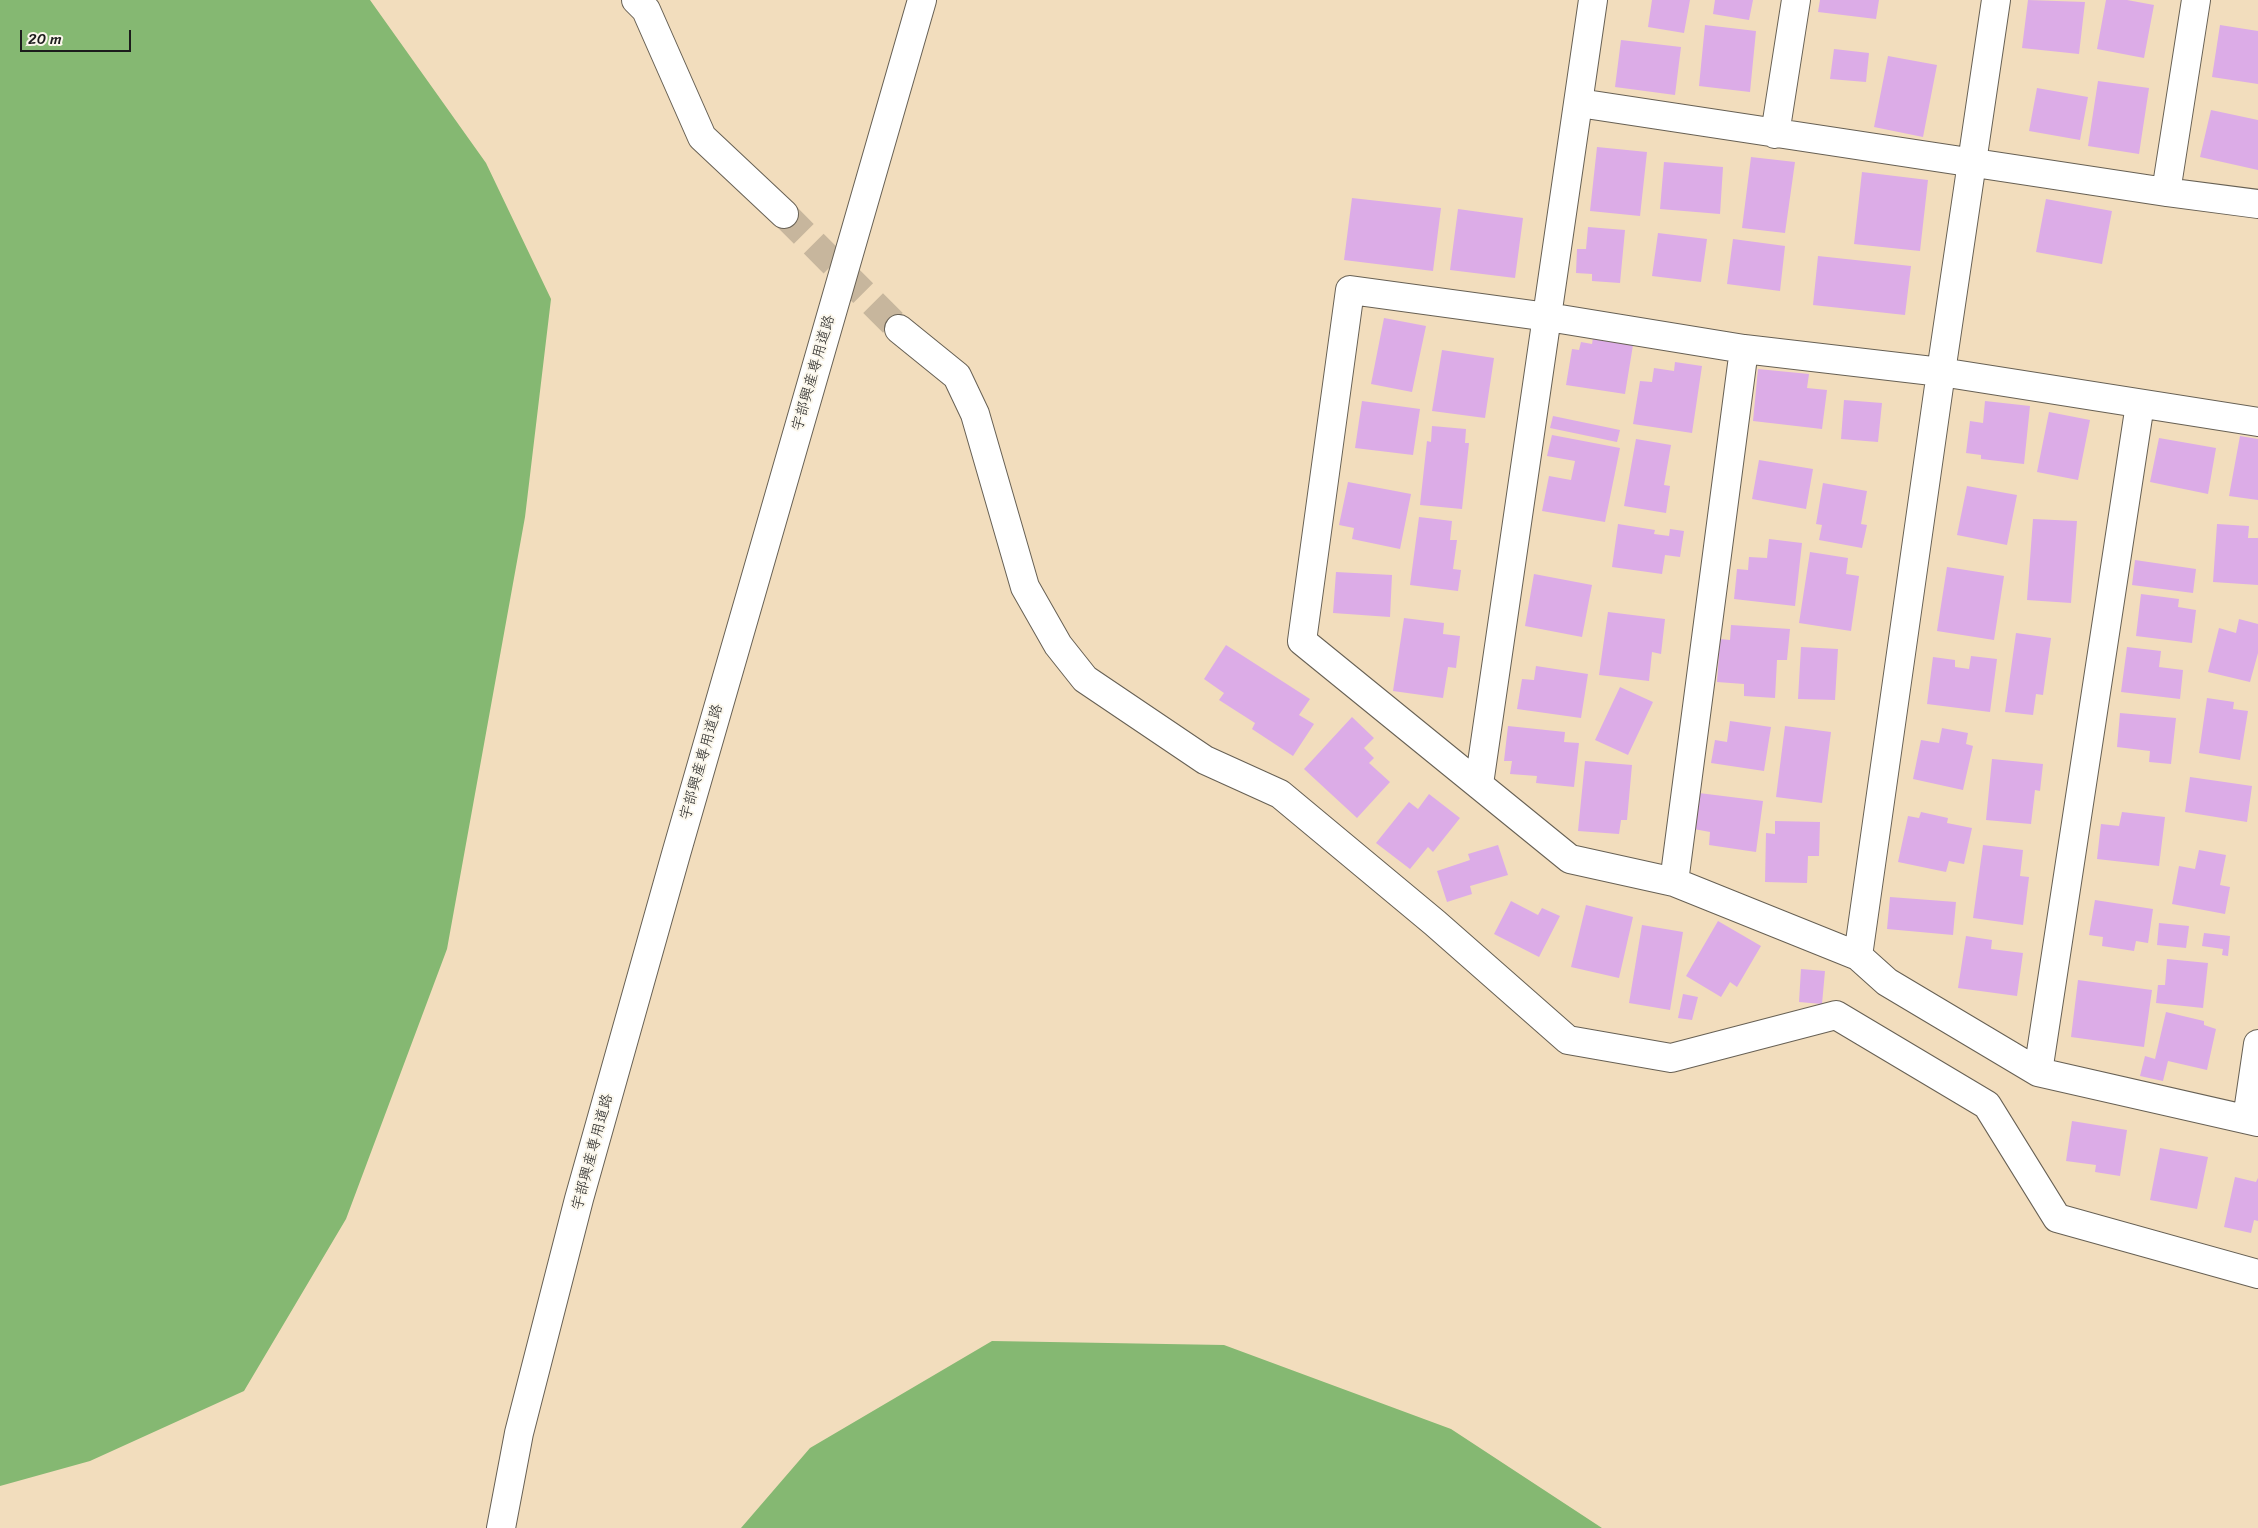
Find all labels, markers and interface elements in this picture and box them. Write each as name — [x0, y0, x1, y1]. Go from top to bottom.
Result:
scale bar — [22, 20, 134, 52]
text: 20 m — [28, 26, 62, 52]
street label: 宇部興産専用道路 — [789, 313, 839, 433]
street label: 宇部興産専用道路 — [677, 702, 727, 822]
street label: 宇部興産専用道路 — [569, 1092, 617, 1212]

